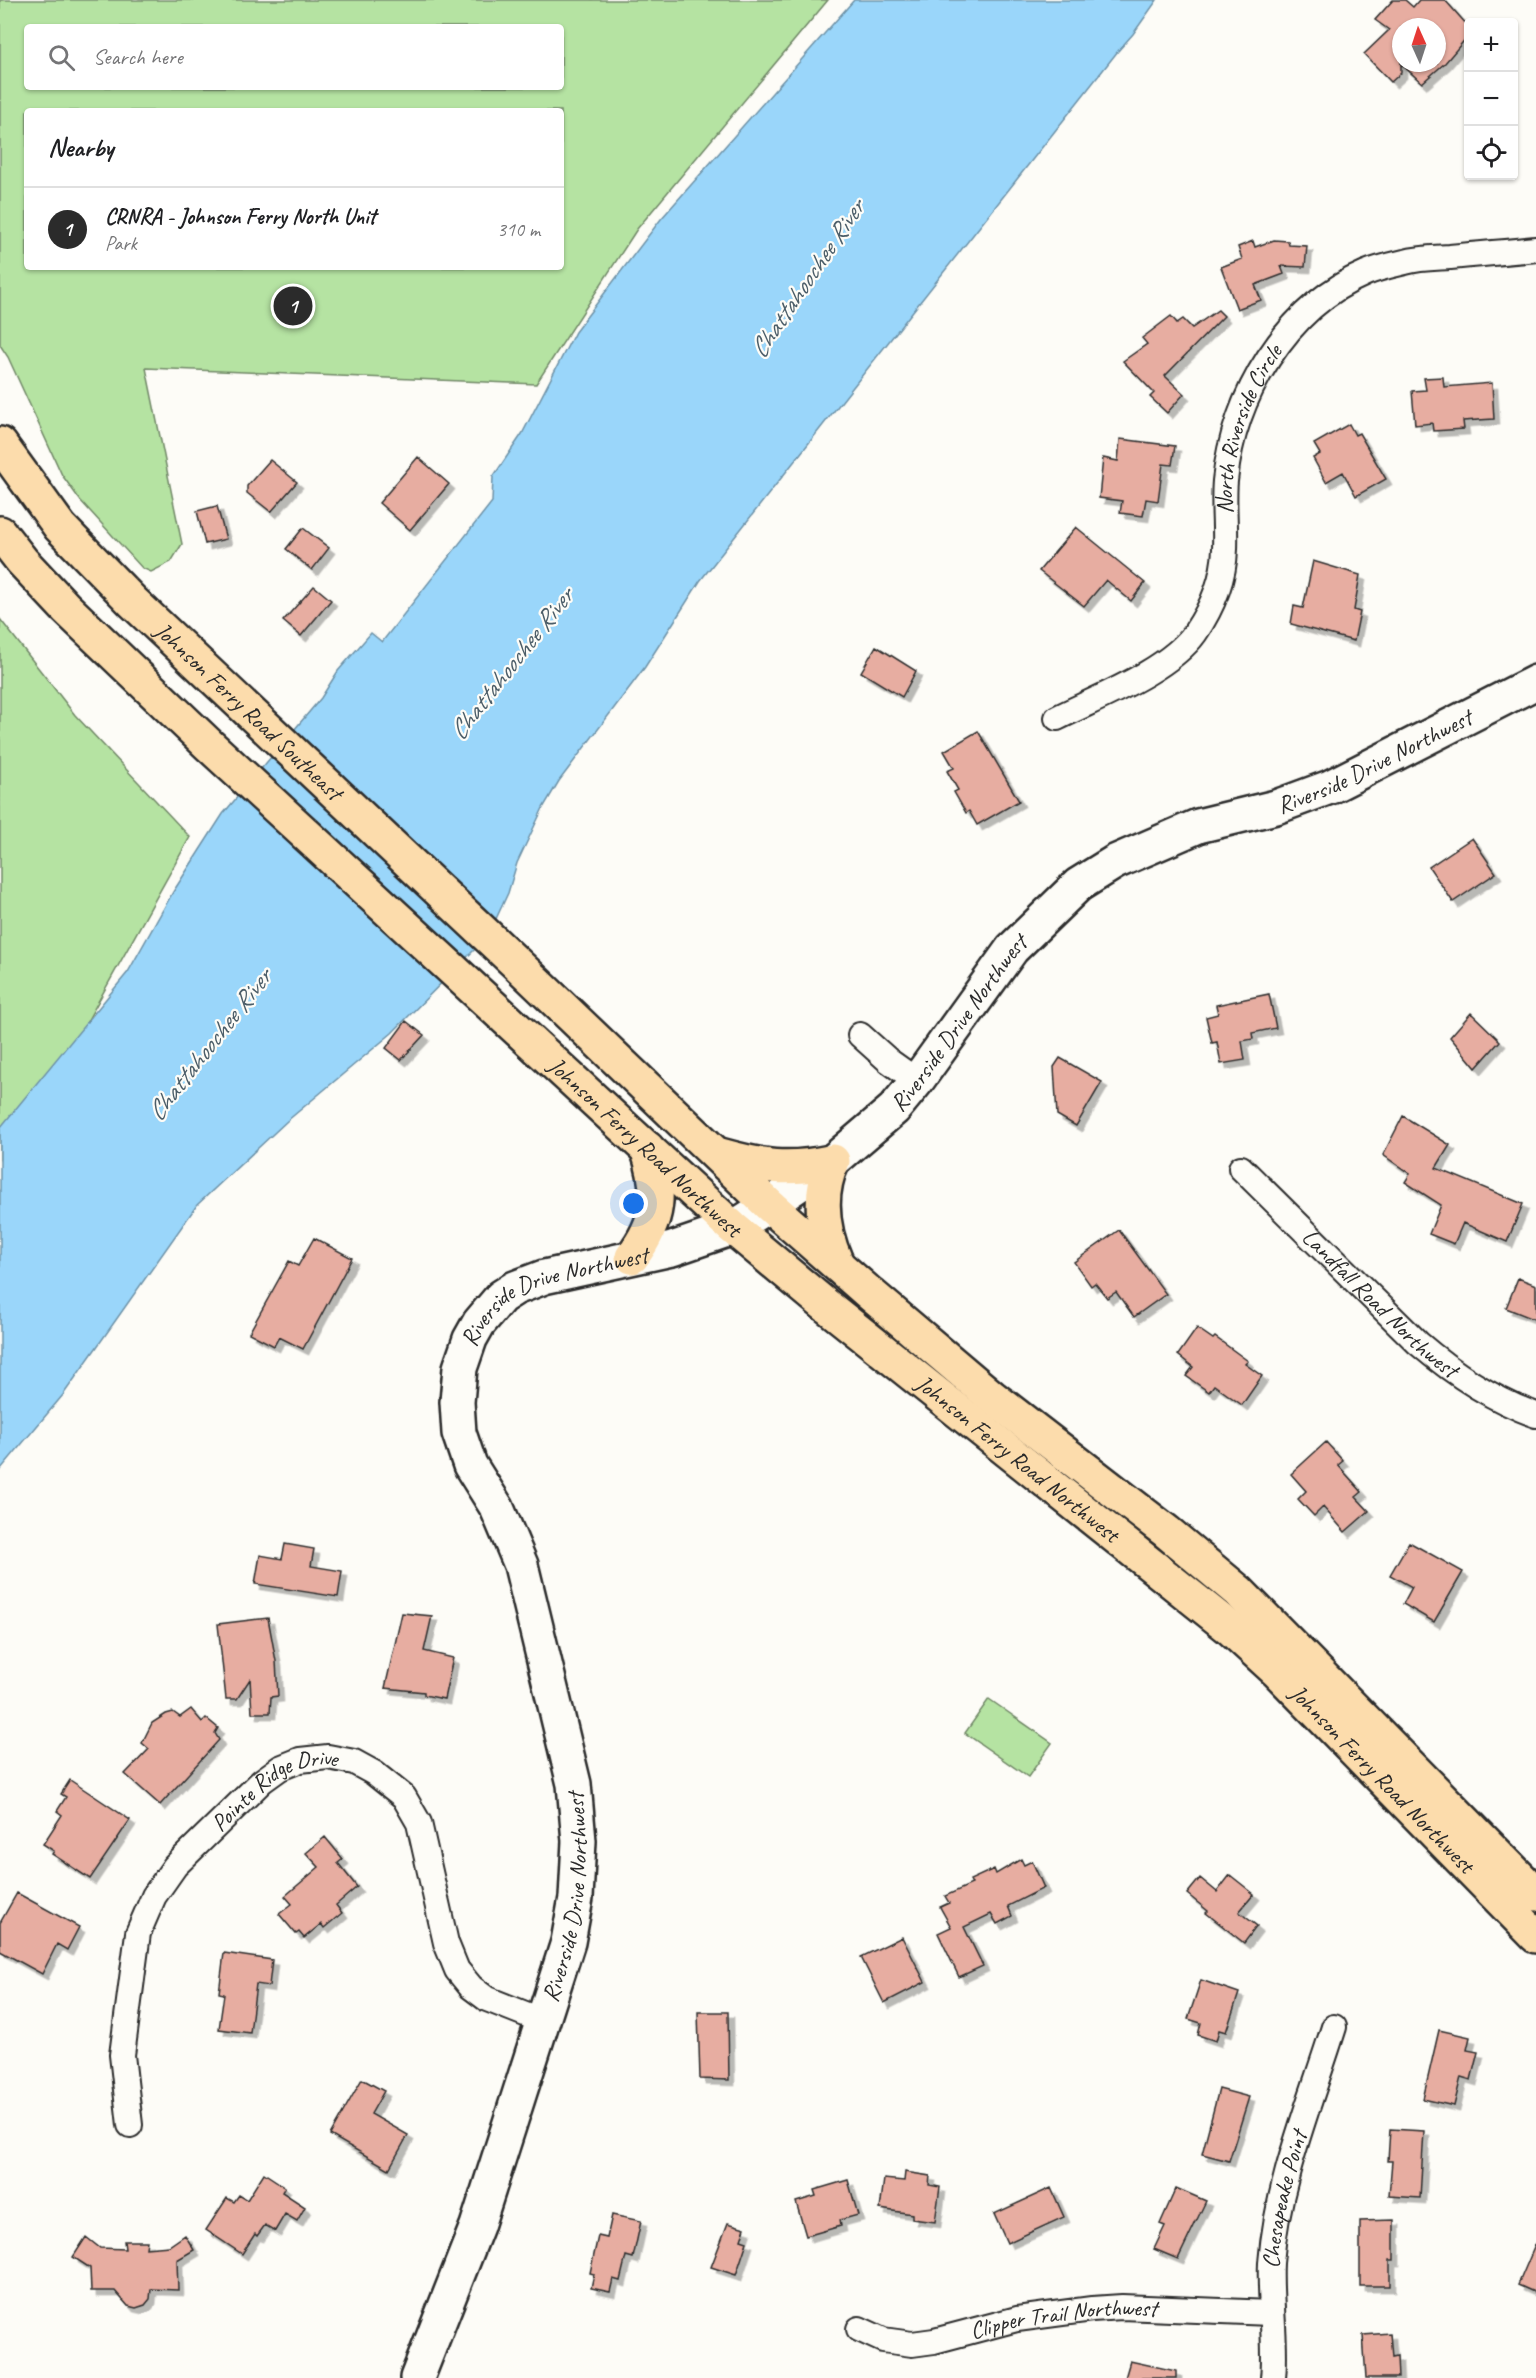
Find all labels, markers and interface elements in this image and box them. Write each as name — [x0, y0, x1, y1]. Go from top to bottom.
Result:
north arrow — [1392, 18, 1446, 72]
map controls — [1464, 18, 1518, 180]
button: + — [1464, 18, 1518, 72]
search box — [24, 24, 564, 90]
icon: search — [45, 41, 78, 74]
text: Search here — [93, 43, 183, 71]
button: − — [1464, 72, 1518, 126]
button: locate — [1464, 126, 1518, 180]
text: Nearby — [48, 131, 113, 164]
water label: Chattahoochee River — [742, 191, 874, 364]
text: CRNRA - Johnson Ferry North Unit — [105, 203, 376, 231]
text: 1 — [63, 217, 72, 242]
text: 310 m — [497, 217, 540, 242]
text: Park — [105, 231, 137, 256]
pin: 1 — [274, 284, 312, 328]
street label: North Riverside Circle — [1209, 337, 1290, 514]
water label: Chattahoochee River — [442, 579, 583, 746]
street label: Johnson Ferry Road Southeast — [148, 615, 351, 809]
street label: Riverside Drive Northwest — [1273, 701, 1479, 820]
street label: Riverside Drive Northwest — [883, 926, 1035, 1117]
water label: Chattahoochee River — [140, 960, 281, 1127]
street label: Johnson Ferry Road Northwest — [541, 1050, 749, 1245]
your location — [619, 1189, 648, 1218]
street label: Landfall Road Northwest — [1296, 1222, 1466, 1386]
street label: Riverside Drive Northwest — [454, 1239, 654, 1350]
street label: Johnson Ferry Road Northwest — [909, 1367, 1127, 1550]
street label: Johnson Ferry Road Northwest — [1283, 1677, 1483, 1881]
street label: Pointe Ridge Drive — [204, 1742, 343, 1838]
street label: Riverside Drive Northwest — [535, 1788, 594, 2005]
street label: Chesapeake Point — [1256, 2124, 1315, 2269]
street label: Clipper Trail Northwest — [966, 2292, 1161, 2346]

